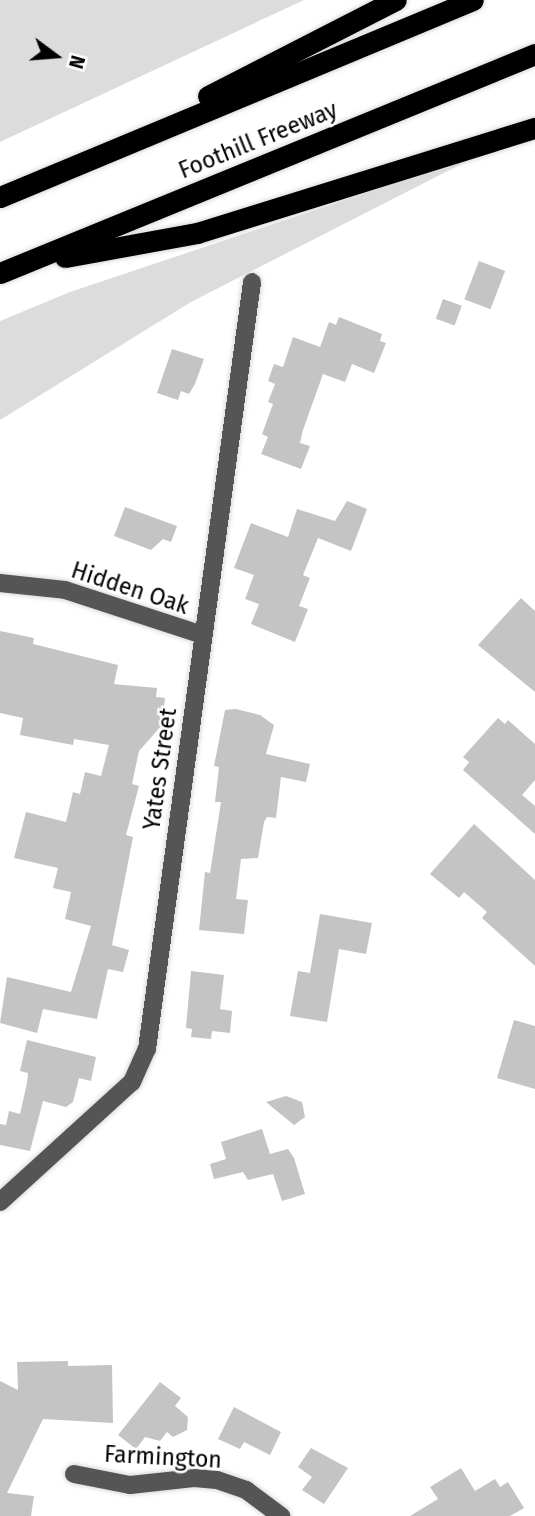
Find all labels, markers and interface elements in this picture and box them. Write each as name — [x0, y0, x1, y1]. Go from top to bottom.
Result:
north arrow — [21, 21, 91, 91]
text: N — [64, 53, 89, 71]
street label: Foothill Freeway — [175, 96, 341, 184]
street label: Hidden Oak — [68, 556, 192, 620]
street label: Yates Street — [138, 706, 182, 832]
street label: Farmington — [103, 1440, 223, 1474]

